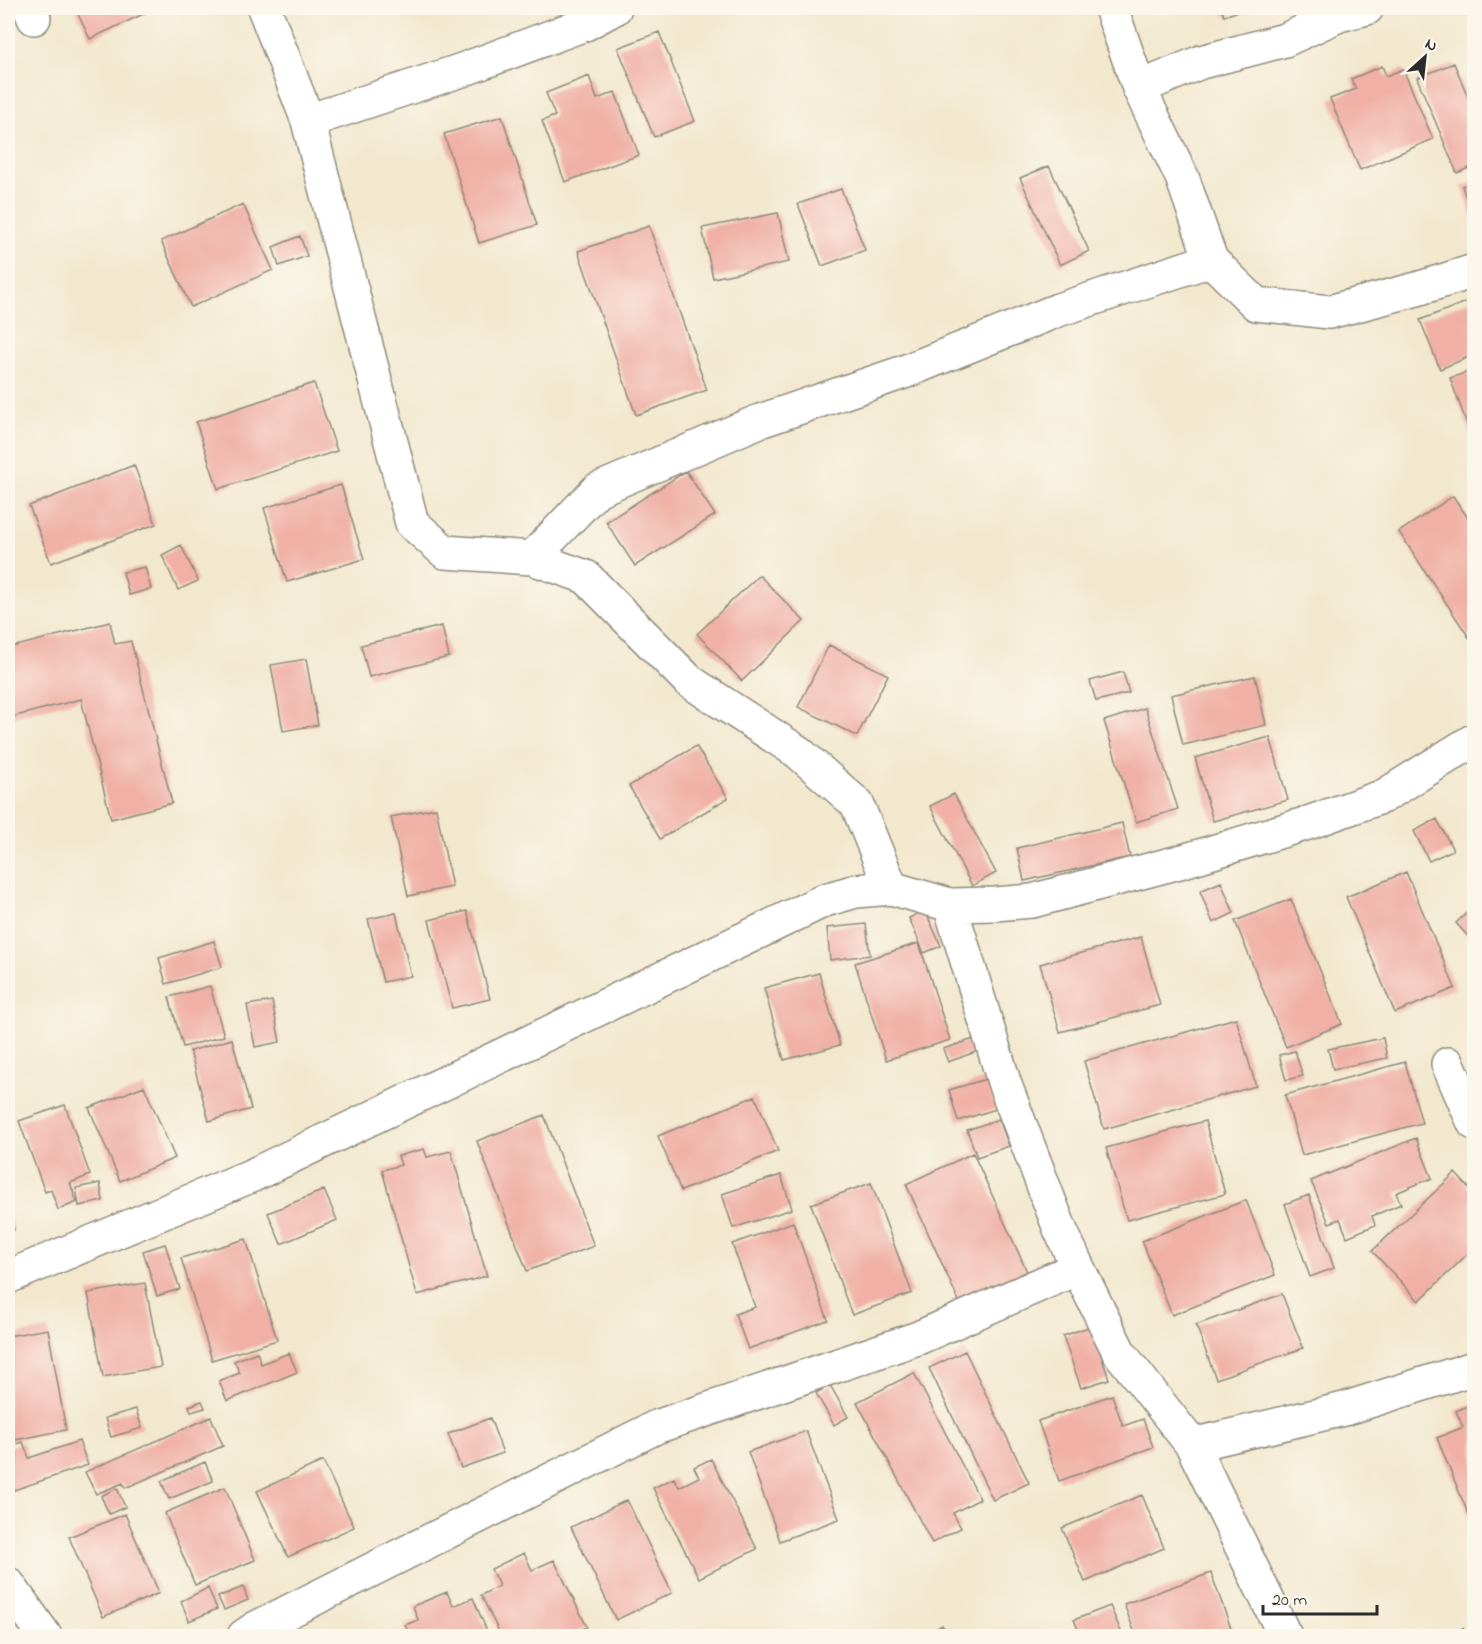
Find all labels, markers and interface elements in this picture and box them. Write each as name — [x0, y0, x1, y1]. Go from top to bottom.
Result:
north arrow — [1395, 27, 1455, 87]
text: N — [1421, 32, 1441, 59]
scale bar — [1263, 1578, 1377, 1616]
text: 20 m — [1272, 1588, 1307, 1614]

